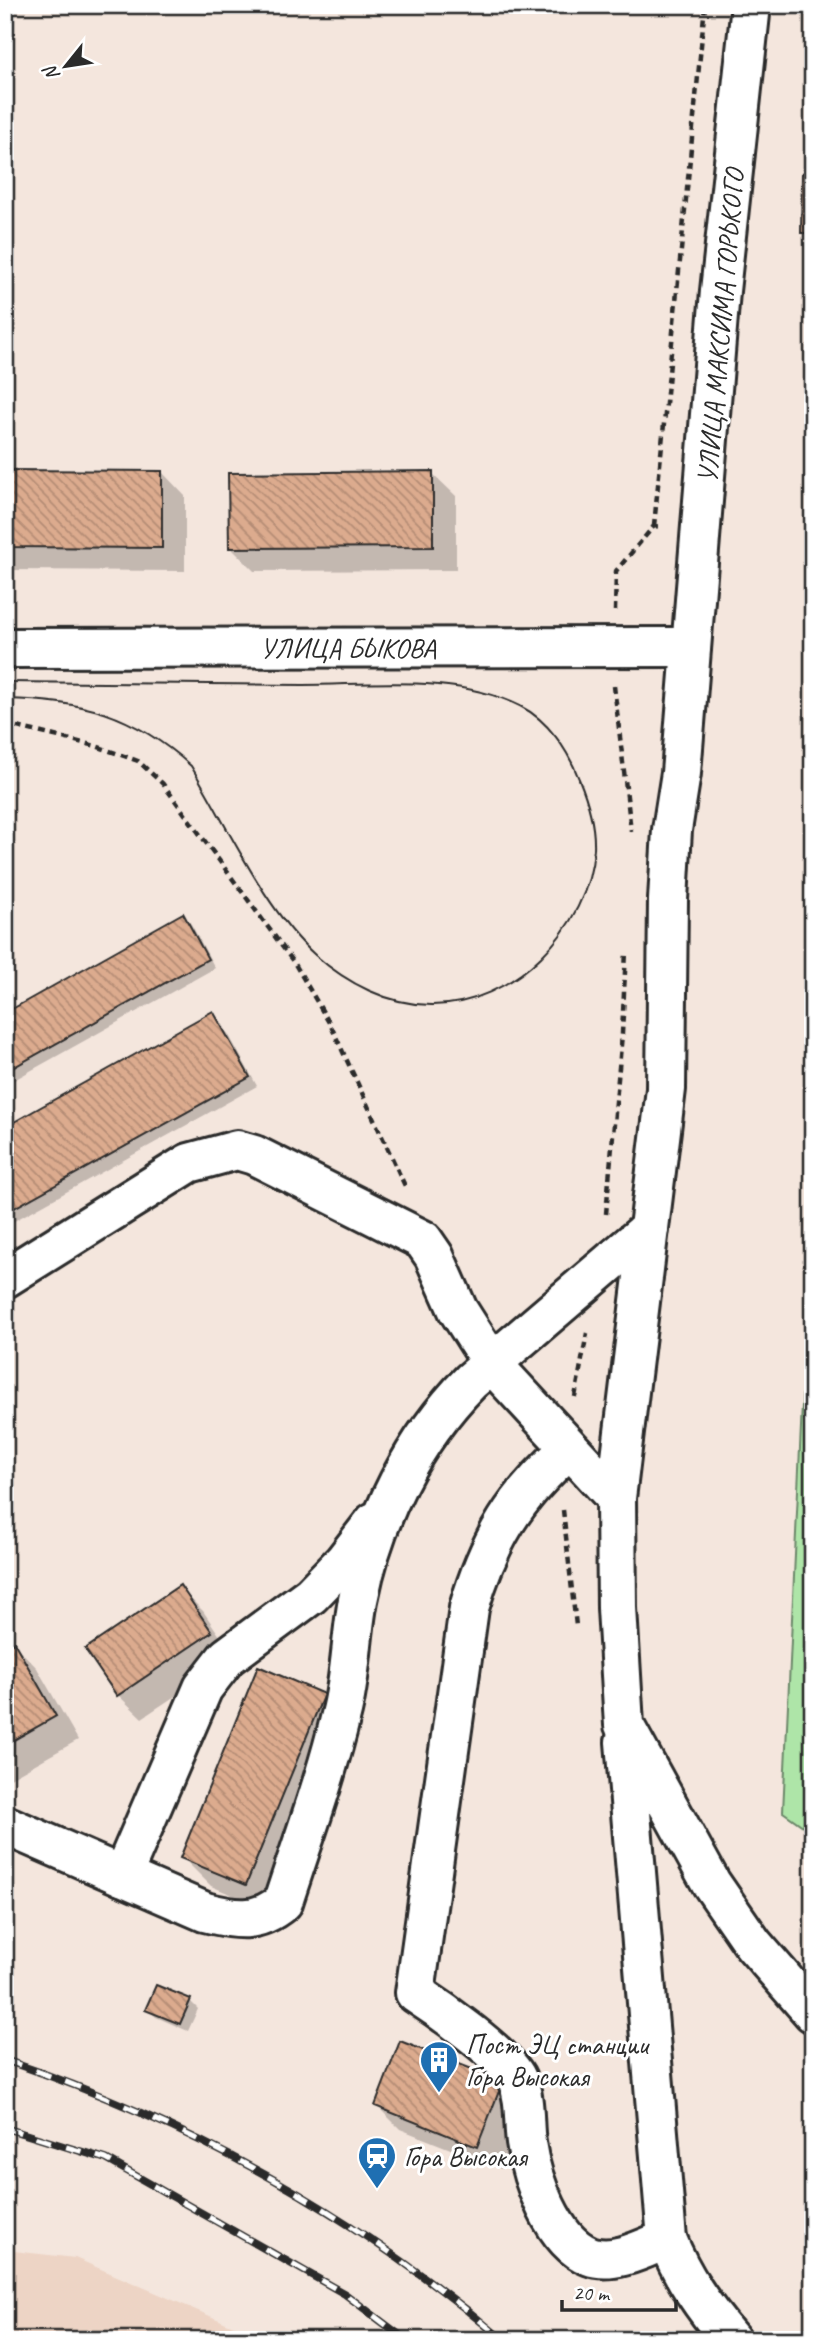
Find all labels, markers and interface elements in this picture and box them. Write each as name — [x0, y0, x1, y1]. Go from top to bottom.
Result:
north arrow — [32, 32, 102, 102]
text: N — [37, 60, 65, 85]
street label: УЛИЦА МАКСИМА ГОРЬКОГО — [689, 165, 752, 484]
street label: УЛИЦА БЫКОВА — [260, 630, 437, 666]
place label: Пост ЭЦ станции Гора Высокая — [466, 2027, 651, 2094]
building icon: Пост ЭЦ станции Гора Высокая — [418, 2039, 460, 2094]
station icon: Гора Высокая — [356, 2135, 398, 2190]
place label: Гора Высокая — [404, 2139, 529, 2174]
scale bar — [562, 2268, 676, 2312]
text: 20 m — [573, 2280, 611, 2306]

